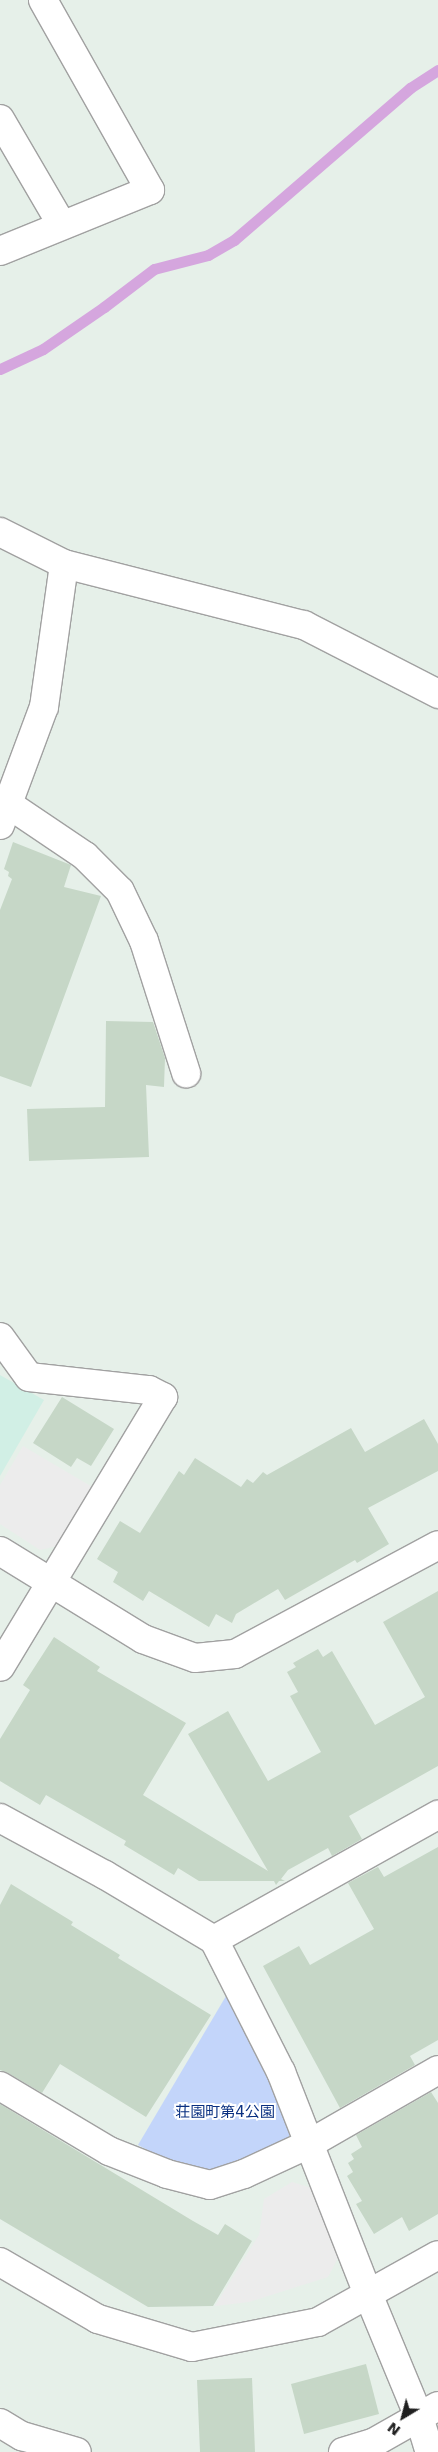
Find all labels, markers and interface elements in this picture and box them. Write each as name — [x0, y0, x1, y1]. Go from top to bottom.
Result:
park label: 荘園町第4公園 — [175, 2104, 275, 2122]
north arrow — [378, 2392, 428, 2442]
text: N — [384, 2419, 403, 2439]

